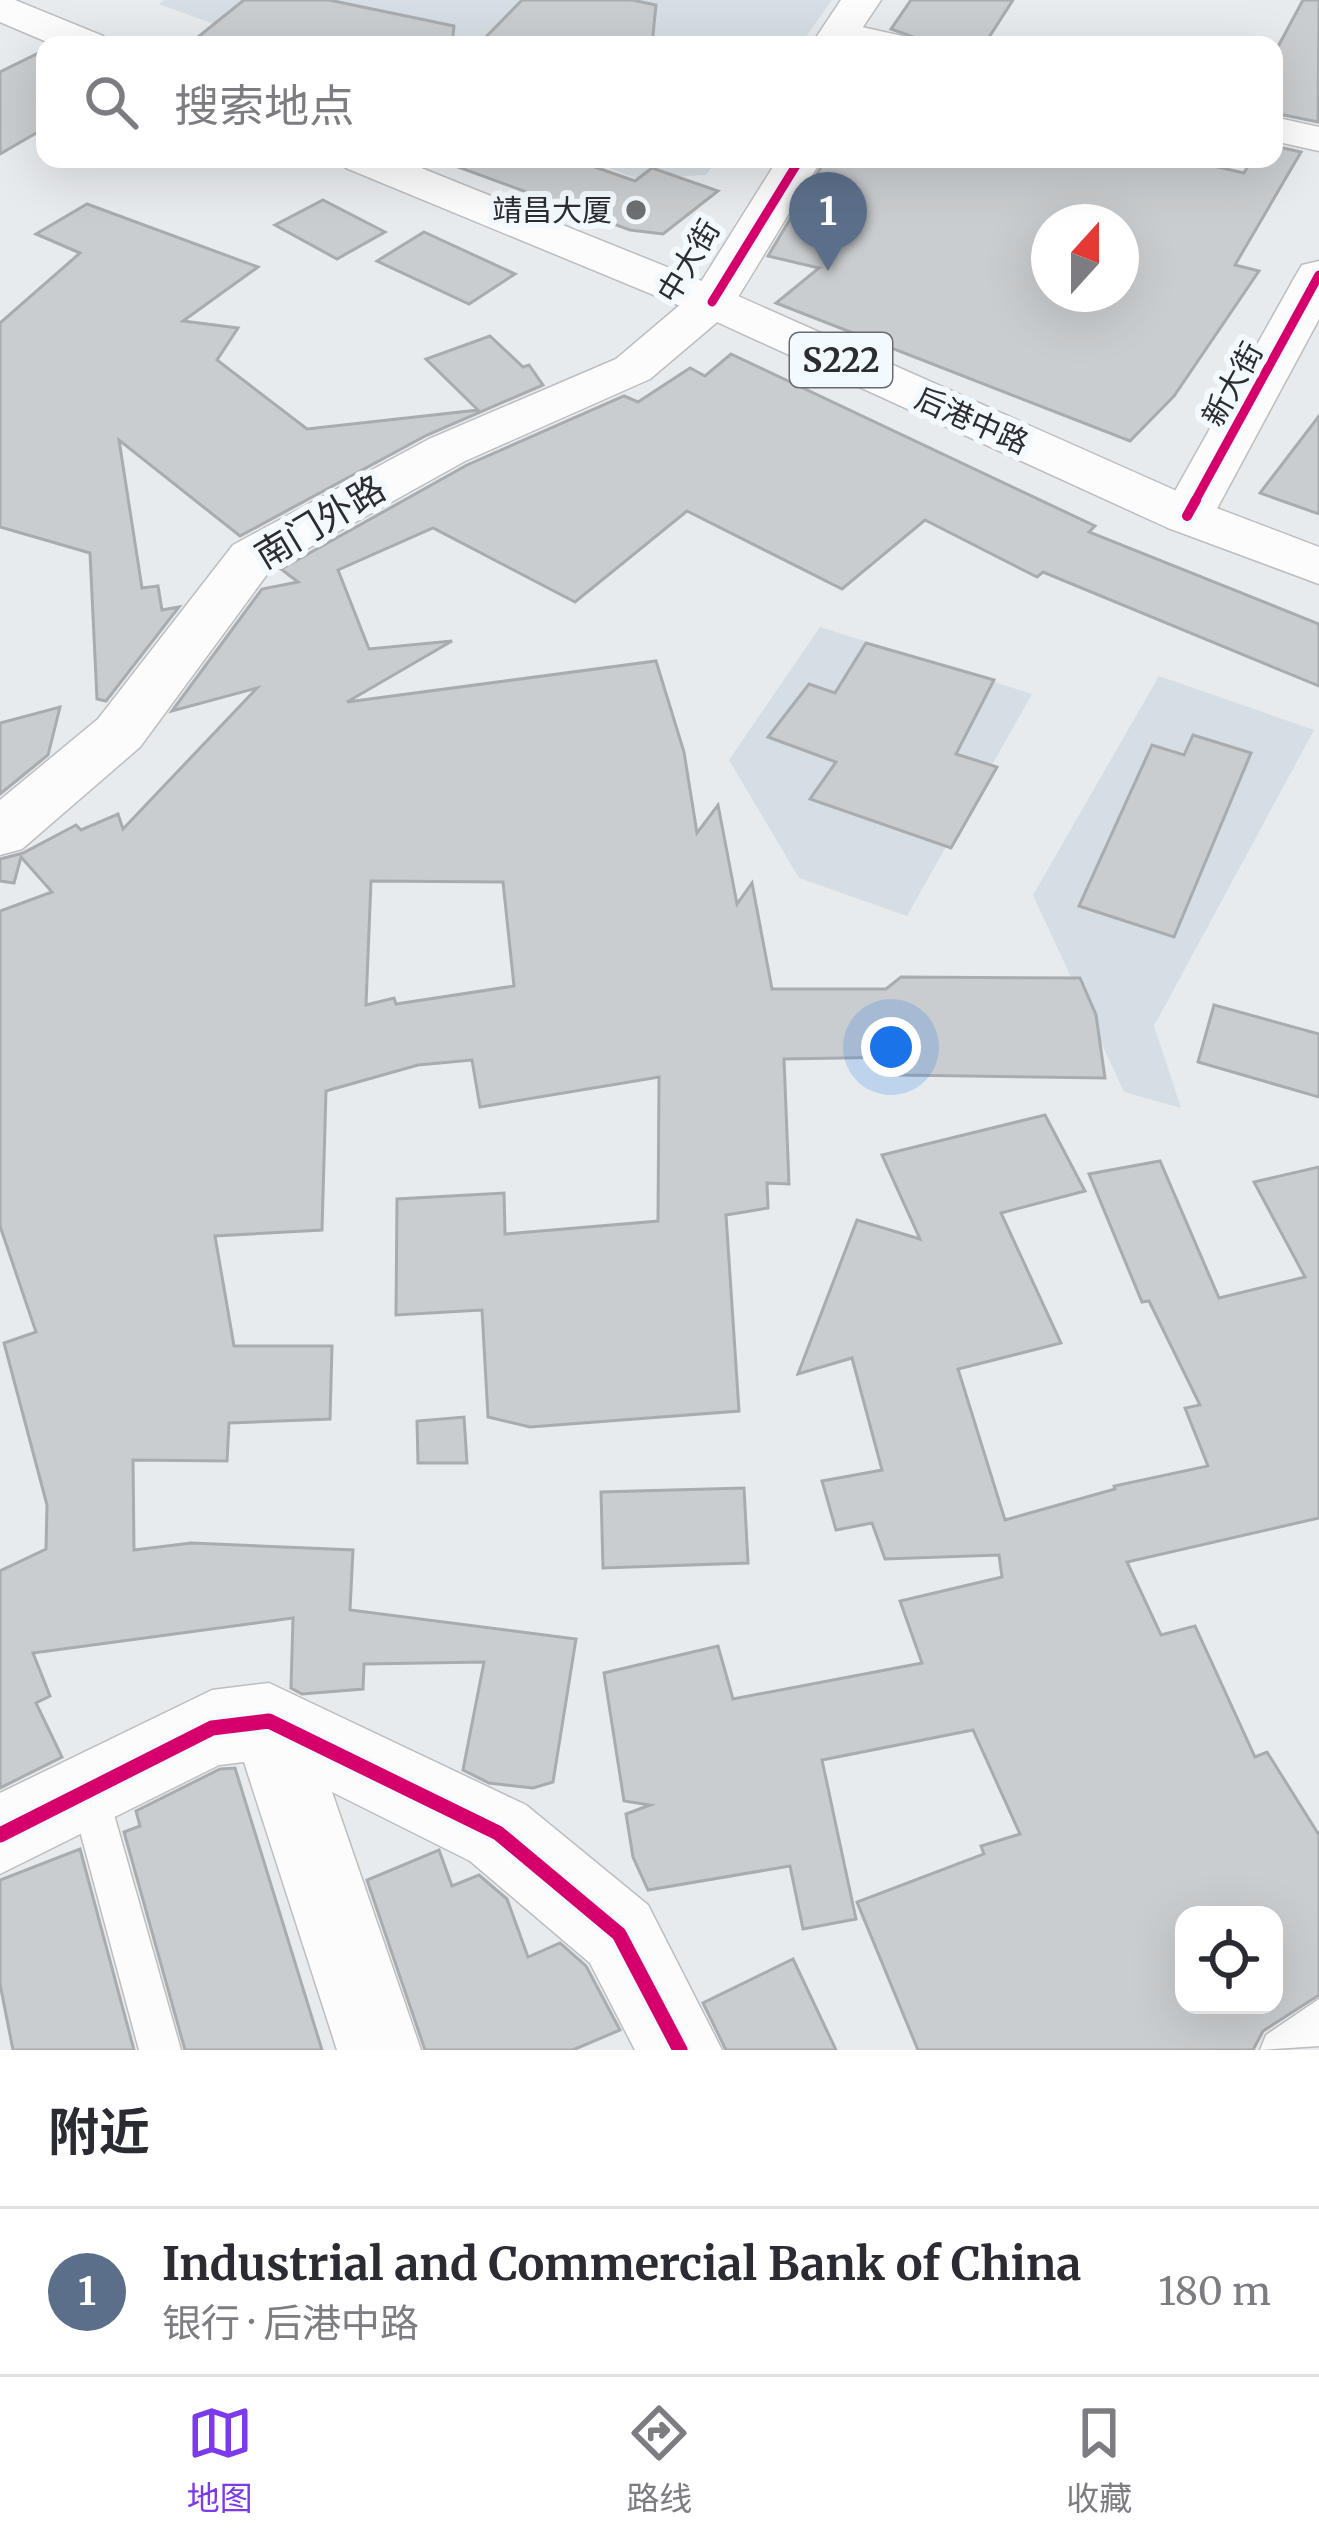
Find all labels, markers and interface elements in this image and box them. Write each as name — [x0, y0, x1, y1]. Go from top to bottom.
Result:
search box — [36, 36, 1283, 168]
icon: search — [78, 69, 144, 135]
text: 搜索地点 — [174, 78, 354, 134]
pin: 1 — [789, 172, 867, 271]
place label: 靖昌大厦 — [492, 191, 612, 229]
marker: 靖昌大厦 — [623, 197, 649, 223]
north arrow — [1031, 204, 1139, 312]
street label: 中大街 — [649, 213, 727, 309]
road number: S222 — [790, 333, 892, 387]
street label: 新大街 — [1194, 335, 1270, 433]
street label: 后港中路 — [909, 378, 1035, 462]
street label: 南门外路 — [247, 466, 393, 578]
your location — [861, 1017, 921, 1077]
map controls — [1175, 1906, 1283, 2014]
button: locate — [1175, 1906, 1283, 2014]
text: 附近 — [48, 2100, 150, 2164]
text: Industrial and Commercial Bank of China — [162, 2236, 1081, 2292]
text: 1 — [78, 2267, 96, 2316]
text: 180 m — [1158, 2267, 1271, 2316]
text: 银行 · 后港中路 — [162, 2299, 419, 2348]
tab: 地图 — [187, 2400, 253, 2520]
tab: 路线 — [626, 2400, 692, 2520]
tab: 收藏 — [1066, 2400, 1132, 2520]

